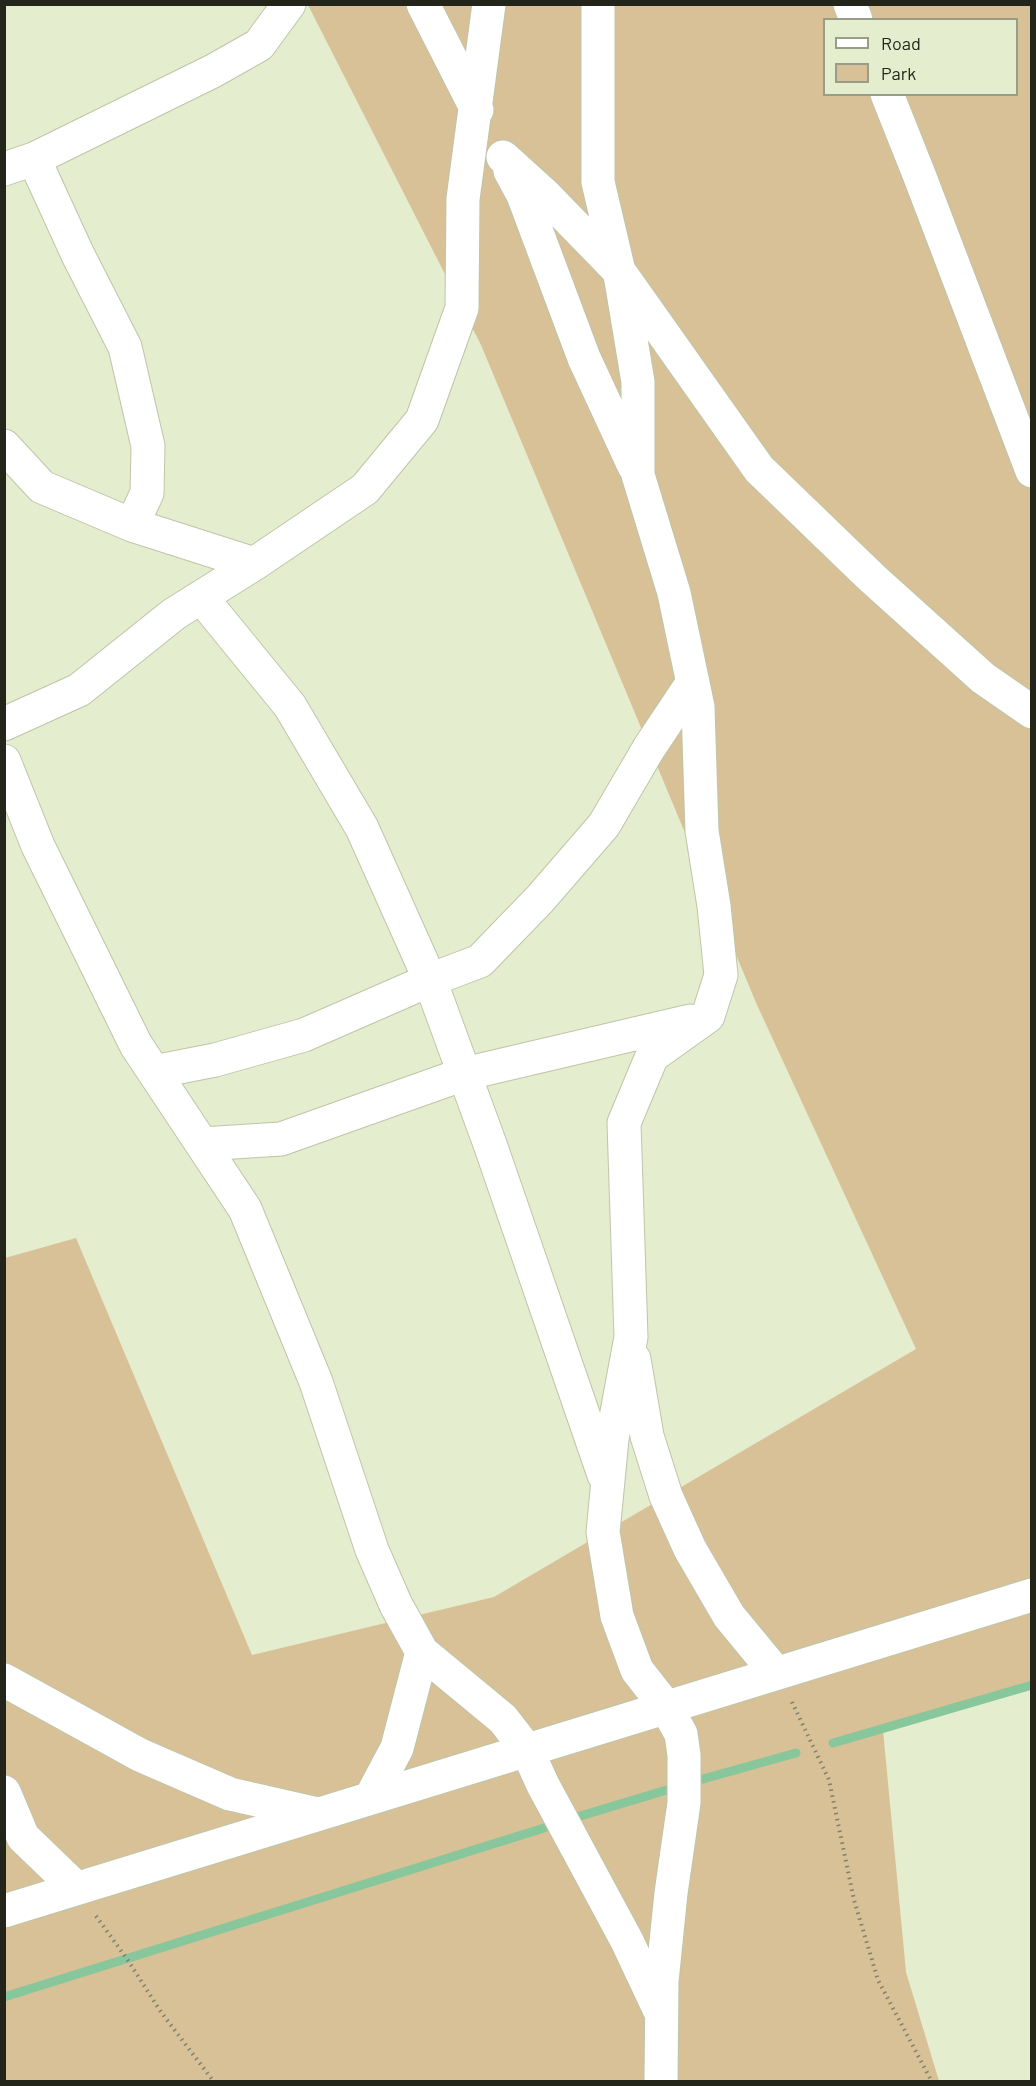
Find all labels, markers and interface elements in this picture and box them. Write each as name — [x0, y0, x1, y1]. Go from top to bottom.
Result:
legend — [823, 18, 1018, 96]
text: Road — [881, 32, 921, 54]
text: Park — [881, 62, 916, 84]

